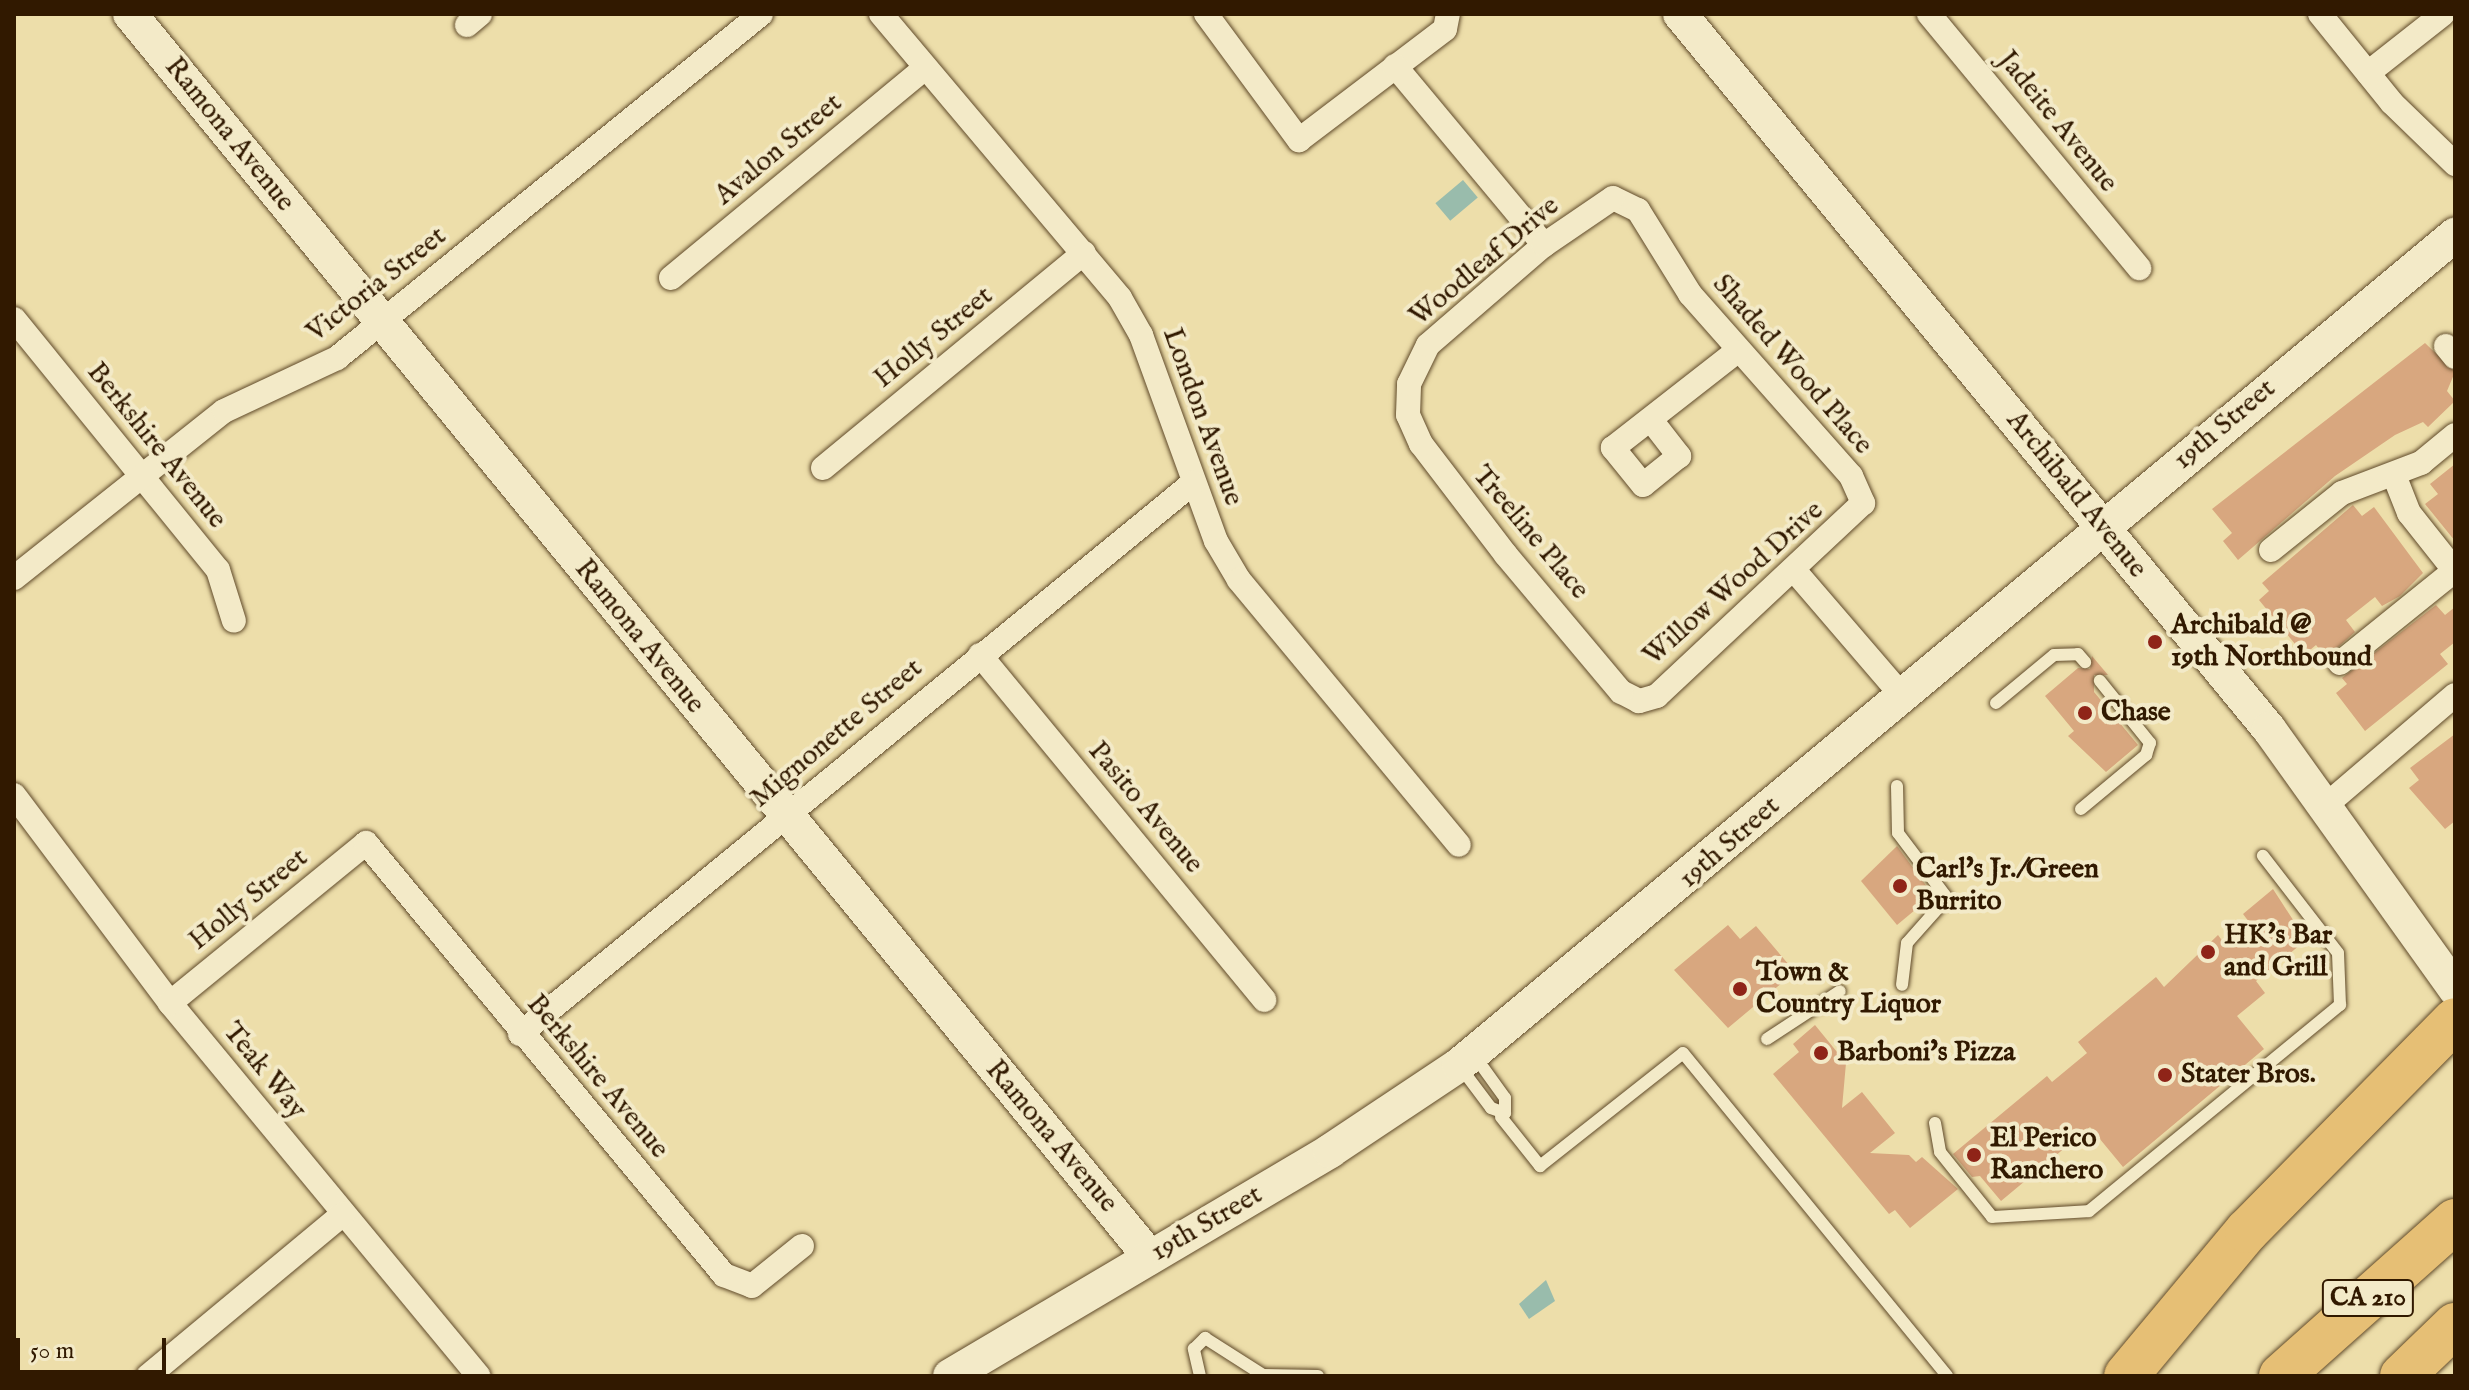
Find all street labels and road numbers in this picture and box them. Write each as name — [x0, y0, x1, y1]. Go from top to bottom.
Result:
street label: Jadeite Avenue — [1990, 45, 2124, 199]
street label: Ramona Avenue — [157, 51, 301, 219]
street label: Avalon Street — [709, 87, 849, 213]
street label: Woodleaf Drive — [1404, 190, 1566, 334]
street label: Victoria Street — [301, 220, 453, 350]
street label: Shaded Wood Place — [1705, 268, 1879, 462]
street label: Holly Street — [868, 280, 1000, 396]
street label: London Avenue — [1154, 324, 1250, 510]
street label: Berkshire Avenue — [79, 356, 233, 536]
street label: 19th Street — [2167, 373, 2283, 477]
street label: Archibald Avenue — [1999, 405, 2153, 585]
street label: Treeline Place — [1464, 459, 1596, 607]
street label: Willow Wood Drive — [1637, 494, 1831, 674]
street label: Ramona Avenue — [567, 553, 711, 721]
street label: Mignonette Street — [744, 652, 930, 816]
street label: Pasito Avenue — [1080, 735, 1210, 881]
street label: 19th Street — [1673, 790, 1787, 896]
street label: Holly Street — [183, 842, 315, 958]
street label: Berkshire Avenue — [519, 988, 675, 1166]
street label: Teak Way — [215, 1016, 313, 1126]
street label: Ramona Avenue — [978, 1054, 1124, 1220]
street label: 19th Street — [1145, 1179, 1269, 1269]
road number: CA 210 — [2320, 1276, 2416, 1320]

